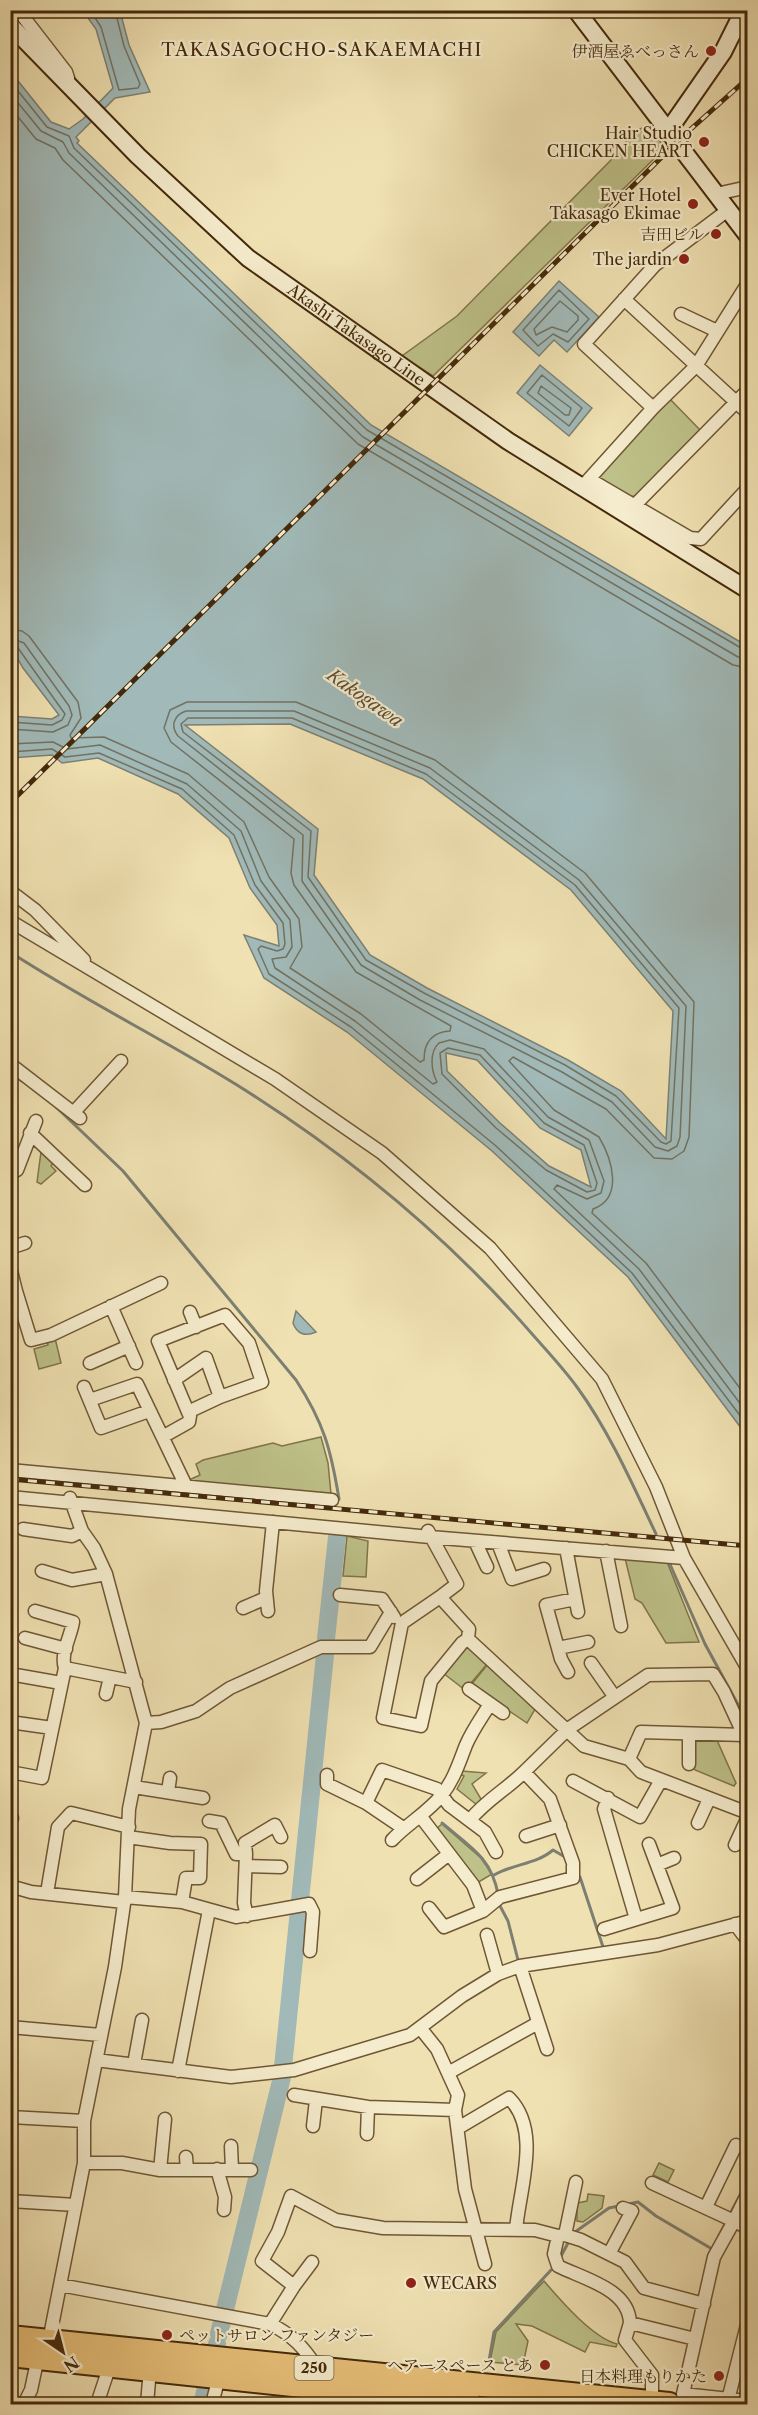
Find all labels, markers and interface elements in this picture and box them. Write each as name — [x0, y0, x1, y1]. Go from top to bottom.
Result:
district label: TAKASAGOCHO-SAKAEMACHI — [161, 39, 483, 61]
place label: 伊酒屋ゑべっさん — [571, 41, 699, 61]
marker: 伊酒屋ゑべっさん — [704, 44, 718, 58]
place label: Hair Studio CHICKEN HEART — [547, 123, 692, 161]
marker: Hair Studio CHICKEN HEART — [697, 135, 711, 149]
place label: Ever Hotel Takasago Ekimae — [549, 185, 681, 223]
marker: Ever Hotel Takasago Ekimae — [686, 197, 700, 211]
place label: 吉田ビル — [640, 224, 704, 244]
marker: 吉田ビル — [709, 227, 723, 241]
place label: The jardin — [593, 249, 672, 269]
marker: The jardin — [677, 252, 691, 266]
street label: Akashi Takasago Line — [283, 279, 429, 390]
water label: Kakogawa — [321, 663, 407, 732]
place label: WECARS — [422, 2273, 497, 2293]
marker: WECARS — [404, 2276, 418, 2290]
north arrow — [33, 2322, 93, 2382]
place label: ペットサロン ファンタジー — [179, 2325, 374, 2345]
marker: ペットサロン ファンタジー — [160, 2328, 174, 2342]
text: N — [60, 2352, 83, 2377]
place label: ヘアースペース とあ — [387, 2355, 533, 2375]
road number: 250 — [294, 2356, 334, 2380]
marker: ヘアースペース とあ — [538, 2358, 552, 2372]
place label: 日本料理もりかた — [579, 2366, 707, 2386]
marker: 日本料理もりかた — [712, 2369, 726, 2383]

